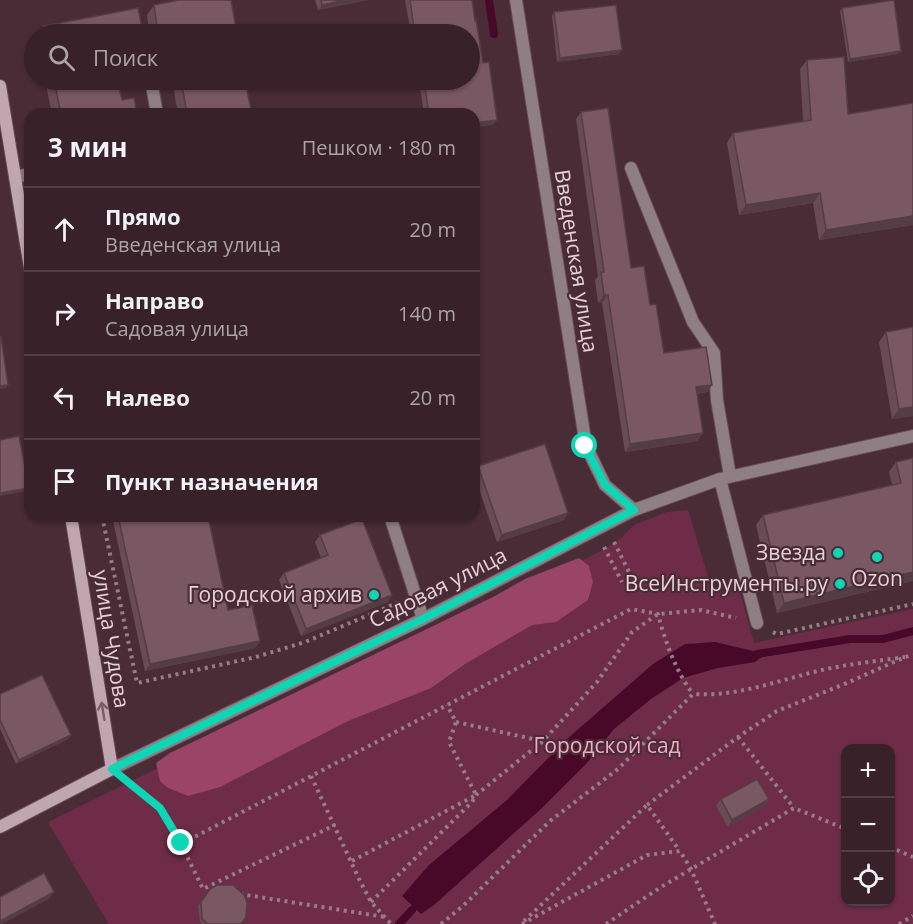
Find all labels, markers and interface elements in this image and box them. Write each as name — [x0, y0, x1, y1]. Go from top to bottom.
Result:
search box — [24, 24, 480, 90]
icon: search — [45, 41, 78, 74]
text: Поиск — [93, 42, 158, 72]
text: 3 мин — [48, 129, 128, 165]
text: Пешком · 180 m — [302, 134, 456, 161]
street label: Введенская улица — [549, 167, 605, 354]
text: Прямо — [105, 201, 181, 231]
icon: ahead — [48, 213, 81, 246]
text: 20 m — [409, 216, 456, 243]
text: Введенская улица — [105, 231, 281, 258]
text: Направо — [105, 285, 204, 315]
icon: right — [48, 297, 81, 330]
text: 140 m — [398, 300, 456, 327]
text: Садовая улица — [105, 315, 249, 342]
icon: left — [48, 381, 81, 414]
text: Налево — [105, 382, 190, 412]
text: 20 m — [409, 384, 456, 411]
route start — [571, 432, 597, 458]
icon: arrive — [48, 465, 81, 498]
text: Пункт назначения — [105, 466, 319, 496]
place label: Звезда — [756, 538, 826, 566]
street label: Садовая улица — [364, 540, 511, 634]
marker: Звезда — [831, 546, 845, 560]
marker: Ozon — [870, 550, 884, 564]
place label: Ozon — [851, 564, 903, 592]
street label: улица Чудова — [87, 568, 137, 710]
place label: ВсеИнструменты.ру — [625, 569, 828, 597]
marker: ВсеИнструменты.ру — [833, 577, 847, 591]
place label: Городской архив — [188, 580, 362, 608]
marker: Городской архив — [367, 588, 381, 602]
one-way arrow — [97, 702, 108, 722]
park label: Городской сад — [533, 731, 681, 759]
map controls — [841, 744, 895, 906]
button: + — [841, 744, 895, 798]
button: − — [841, 798, 895, 852]
route end — [167, 829, 193, 855]
button: locate — [841, 852, 895, 906]

